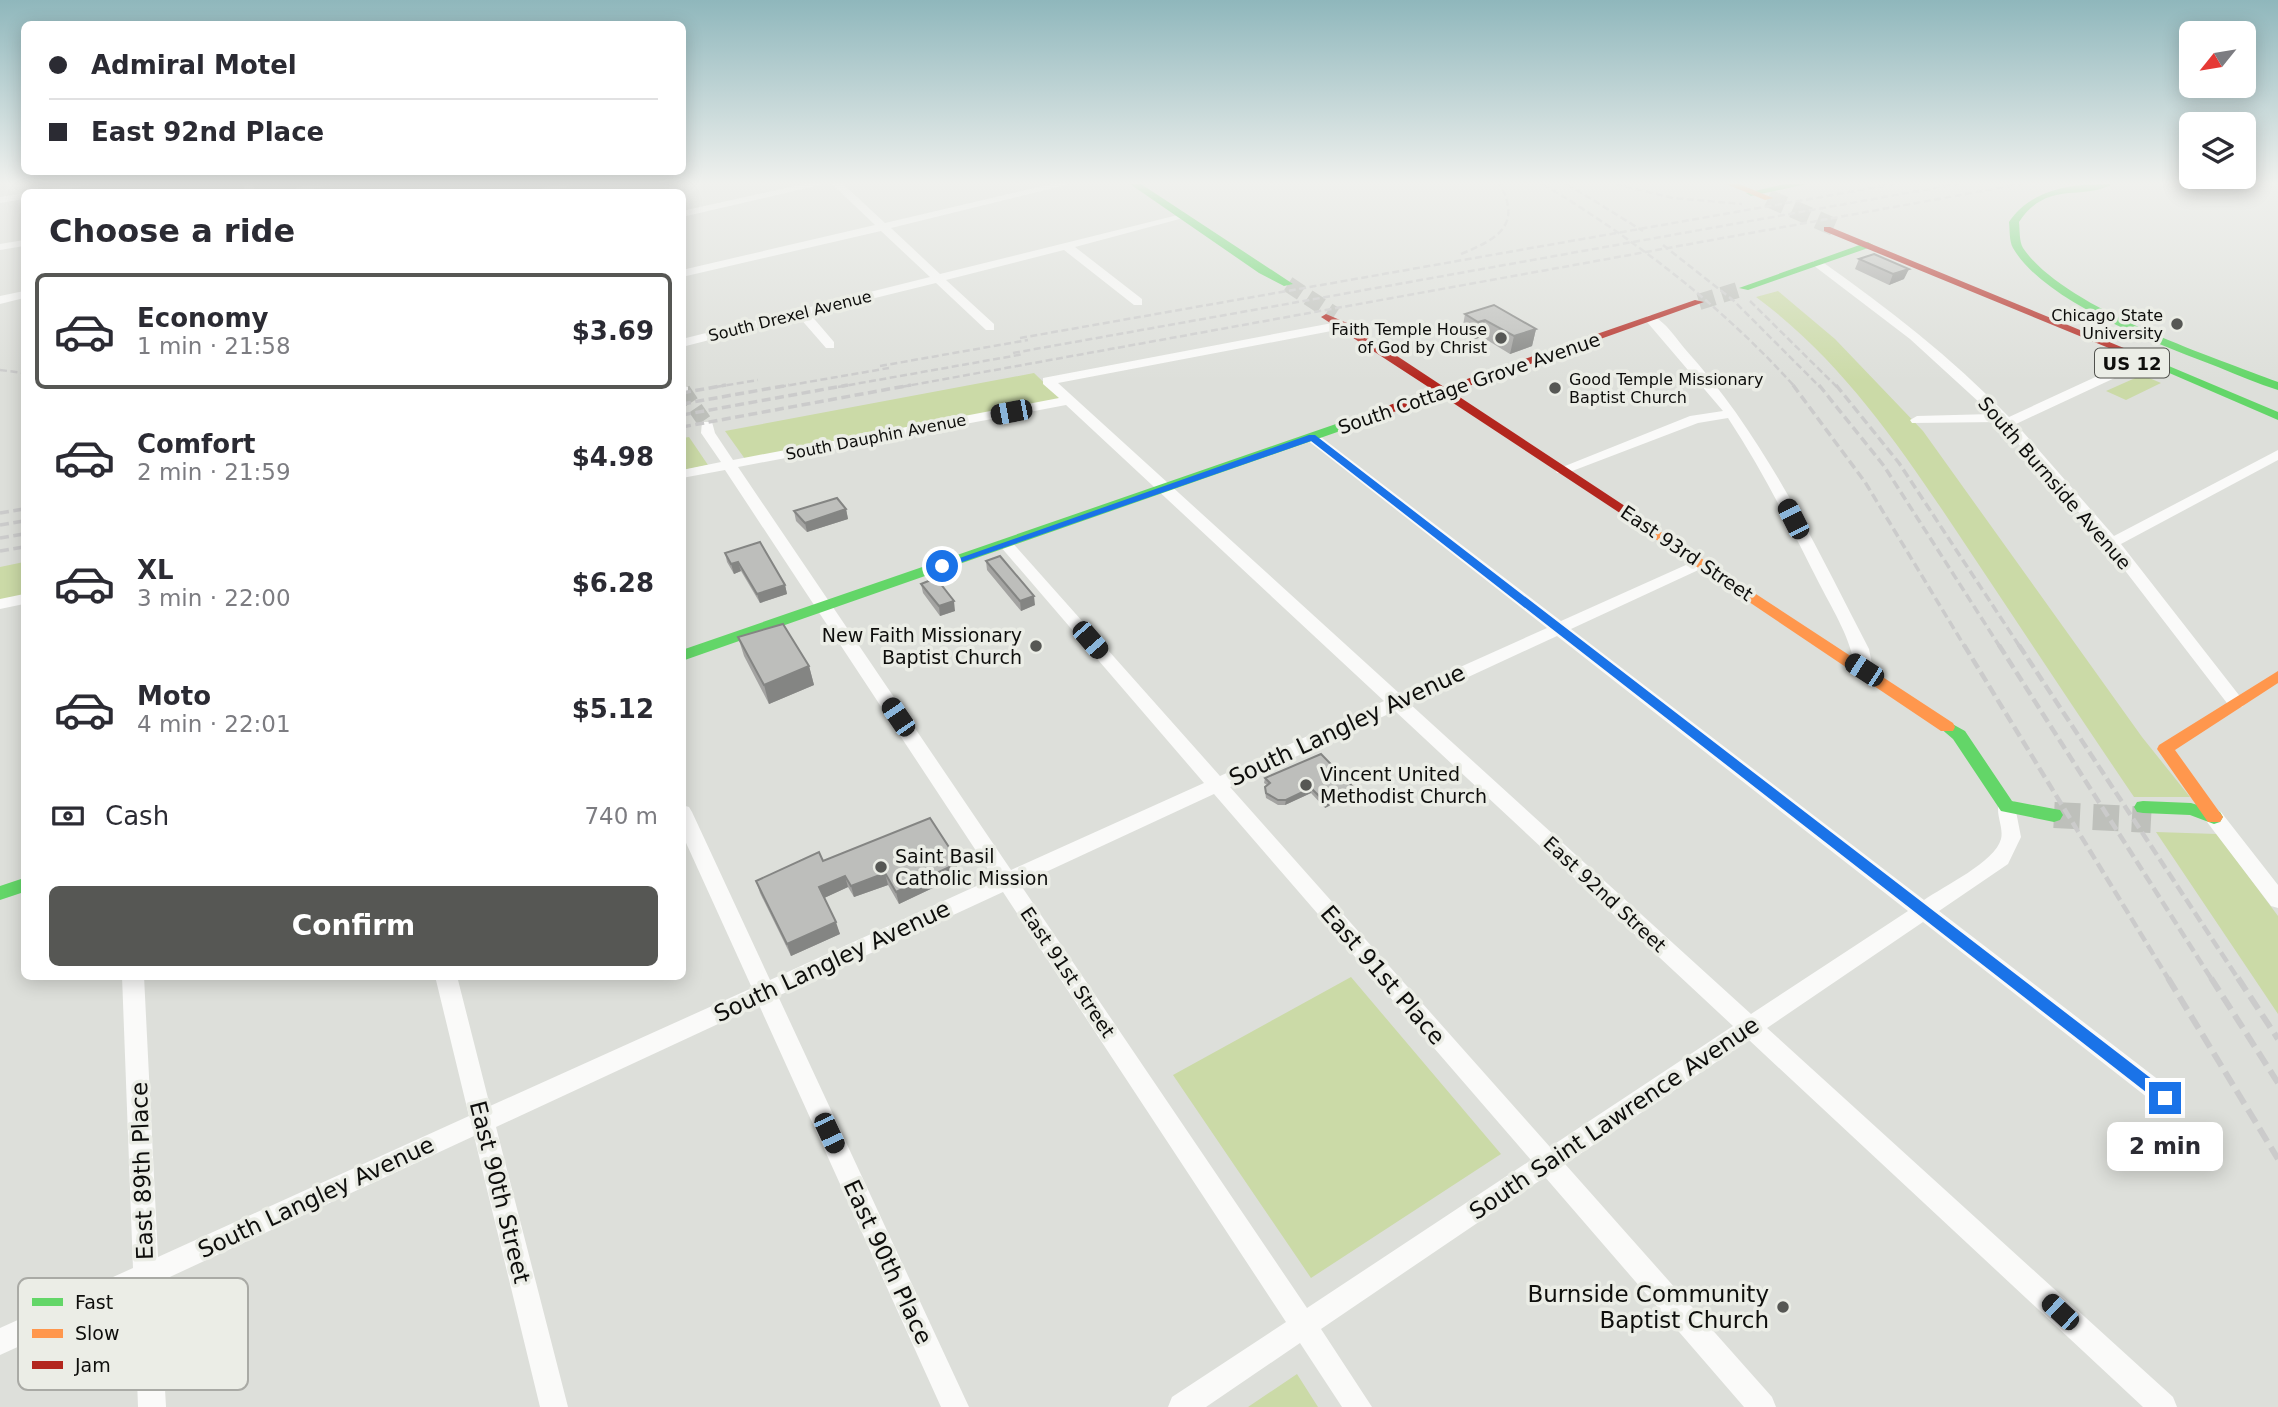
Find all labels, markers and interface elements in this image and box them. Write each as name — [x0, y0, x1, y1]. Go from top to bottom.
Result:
north arrow — [2179, 21, 2256, 98]
map controls — [2179, 21, 2256, 189]
text: Admiral Motel — [91, 50, 297, 80]
button: layers — [2179, 112, 2256, 189]
text: East 92nd Place — [91, 117, 324, 147]
text: Choose a ride — [49, 212, 295, 250]
street label: South Drexel Avenue — [706, 287, 874, 345]
icon: car — [53, 300, 116, 363]
text: Economy — [137, 303, 268, 333]
place label: Chicago State University — [2051, 306, 2163, 343]
text: $3.69 — [572, 316, 654, 346]
marker: Chicago State University — [2169, 316, 2185, 332]
place label: Faith Temple House of God by Christ — [1331, 320, 1487, 357]
street label: South Cottage Grove Avenue — [1335, 328, 1603, 438]
marker: Faith Temple House of God by Christ — [1493, 330, 1509, 346]
text: 1 min · 21:58 — [137, 333, 291, 359]
road number: US 12 — [2095, 348, 2169, 377]
place label: Good Temple Missionary Baptist Church — [1569, 370, 1763, 407]
marker: Good Temple Missionary Baptist Church — [1547, 380, 1563, 396]
street label: South Burnside Avenue — [1974, 392, 2136, 574]
car — [989, 398, 1034, 426]
street label: South Dauphin Avenue — [784, 410, 968, 464]
icon: car — [53, 426, 116, 489]
text: Comfort — [137, 429, 255, 459]
text: $4.98 — [572, 442, 654, 472]
text: 2 min · 21:59 — [137, 459, 291, 485]
car — [1775, 496, 1812, 542]
street label: East 93rd Street — [1617, 501, 1757, 605]
route start — [926, 550, 958, 582]
icon: car — [53, 552, 116, 615]
text: XL — [137, 555, 174, 585]
text: $6.28 — [572, 568, 654, 598]
text: 3 min · 22:00 — [137, 585, 291, 611]
car — [1069, 617, 1112, 663]
place label: New Faith Missionary Baptist Church — [822, 624, 1022, 668]
marker: New Faith Missionary Baptist Church — [1028, 638, 1044, 654]
car — [1841, 650, 1888, 690]
street label: South Langley Avenue — [1225, 659, 1469, 791]
icon: car — [53, 678, 116, 741]
text: Moto — [137, 681, 211, 711]
text: $5.12 — [572, 694, 654, 724]
car — [878, 694, 919, 740]
text: 4 min · 22:01 — [137, 711, 291, 737]
place label: Vincent United Methodist Church — [1320, 763, 1487, 807]
marker: Vincent United Methodist Church — [1298, 777, 1314, 793]
icon: cash — [49, 797, 87, 835]
text: Cash — [105, 801, 169, 831]
text: 740 m — [584, 803, 658, 829]
street label: East 92nd Street — [1539, 832, 1671, 956]
place label: Saint Basil Catholic Mission — [895, 845, 1048, 889]
marker: Saint Basil Catholic Mission — [873, 859, 889, 875]
button: Confirm — [49, 886, 658, 966]
street label: South Langley Avenue — [710, 895, 954, 1027]
street label: East 91st Place — [1316, 900, 1450, 1050]
street label: East 91st Street — [1016, 903, 1120, 1041]
street label: South Saint Lawrence Avenue — [1465, 1011, 1763, 1225]
street label: East 89th Place — [126, 1081, 158, 1261]
route end — [2149, 1082, 2181, 1114]
street label: East 90th Street — [465, 1098, 535, 1286]
car — [811, 1110, 848, 1156]
callout: 2 min — [2107, 1122, 2223, 1172]
street label: South Langley Avenue — [194, 1131, 438, 1263]
text: 2 min — [2129, 1133, 2201, 1159]
street label: East 90th Place — [839, 1176, 937, 1348]
legend — [18, 1278, 248, 1390]
place label: Burnside Community Baptist Church — [1527, 1281, 1769, 1333]
car — [2038, 1290, 2083, 1334]
text: Fast — [75, 1291, 113, 1313]
marker: Burnside Community Baptist Church — [1775, 1299, 1791, 1315]
text: Slow — [75, 1322, 120, 1344]
text: Jam — [74, 1354, 111, 1376]

